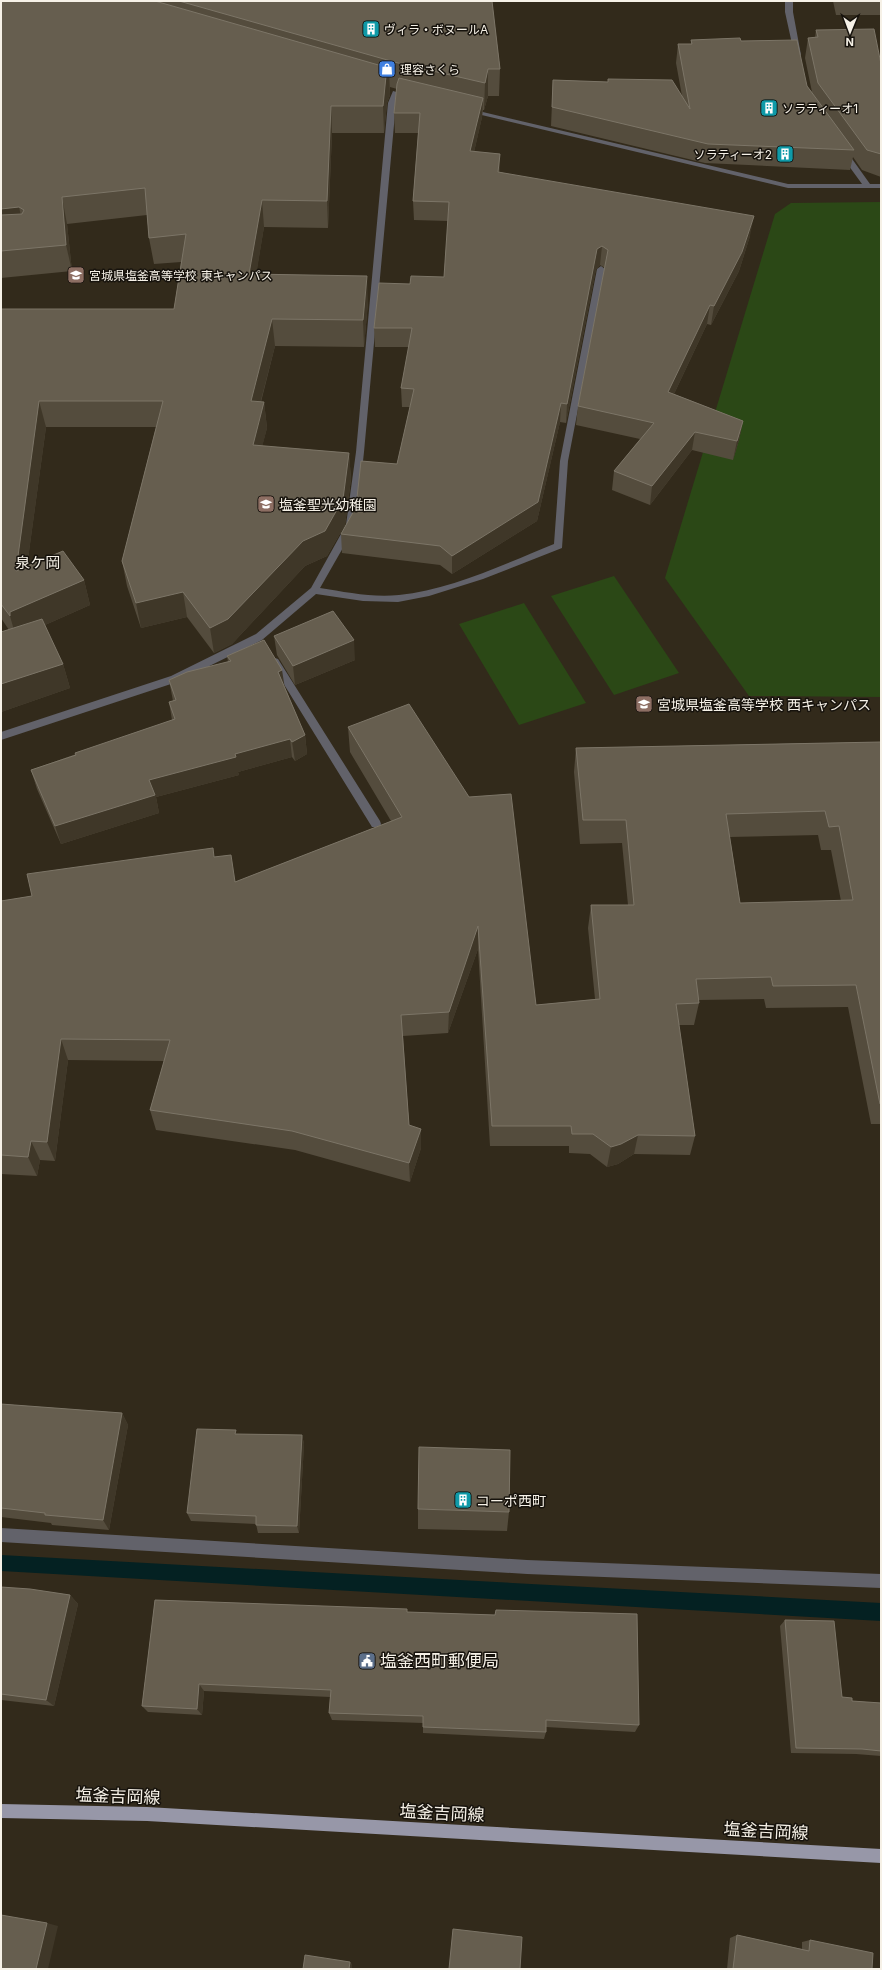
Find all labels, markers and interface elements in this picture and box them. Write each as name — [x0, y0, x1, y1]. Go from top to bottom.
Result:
north arrow — [830, 12, 870, 52]
building icon: ヴィラ・ボヌールA — [361, 19, 381, 39]
place label: ヴィラ・ボヌールA — [384, 22, 488, 37]
text: N — [846, 35, 854, 49]
shop icon: 理容さくら — [377, 59, 397, 79]
place label: 理容さくら — [400, 62, 460, 77]
building icon: ソラティーオ1 — [759, 98, 779, 118]
place label: ソラティーオ1 — [782, 101, 858, 116]
building icon: ソラティーオ2 — [775, 144, 795, 164]
place label: ソラティーオ2 — [693, 147, 772, 162]
school or university icon: 宮城県塩釜高等学校 東キャンパス — [66, 265, 86, 285]
place label: 宮城県塩釜高等学校 東キャンパス — [89, 268, 272, 283]
school or university icon: 塩釜聖光幼稚園 — [256, 494, 276, 514]
place label: 塩釜聖光幼稚園 — [279, 496, 377, 513]
district label: 泉ケ岡 — [15, 553, 61, 572]
school or university icon: 宮城県塩釜高等学校 西キャンパス — [634, 694, 654, 714]
place label: 宮城県塩釜高等学校 西キャンパス — [657, 696, 871, 713]
building icon: コーポ西町 — [453, 1490, 473, 1510]
place label: コーポ西町 — [476, 1492, 546, 1509]
public building icon: 塩釜西町郵便局 — [357, 1651, 377, 1671]
place label: 塩釜西町郵便局 — [380, 1651, 499, 1671]
street label: 塩釜吉岡線 — [75, 1785, 161, 1807]
street label: 塩釜吉岡線 — [399, 1801, 485, 1825]
street label: 塩釜吉岡線 — [723, 1819, 809, 1843]

